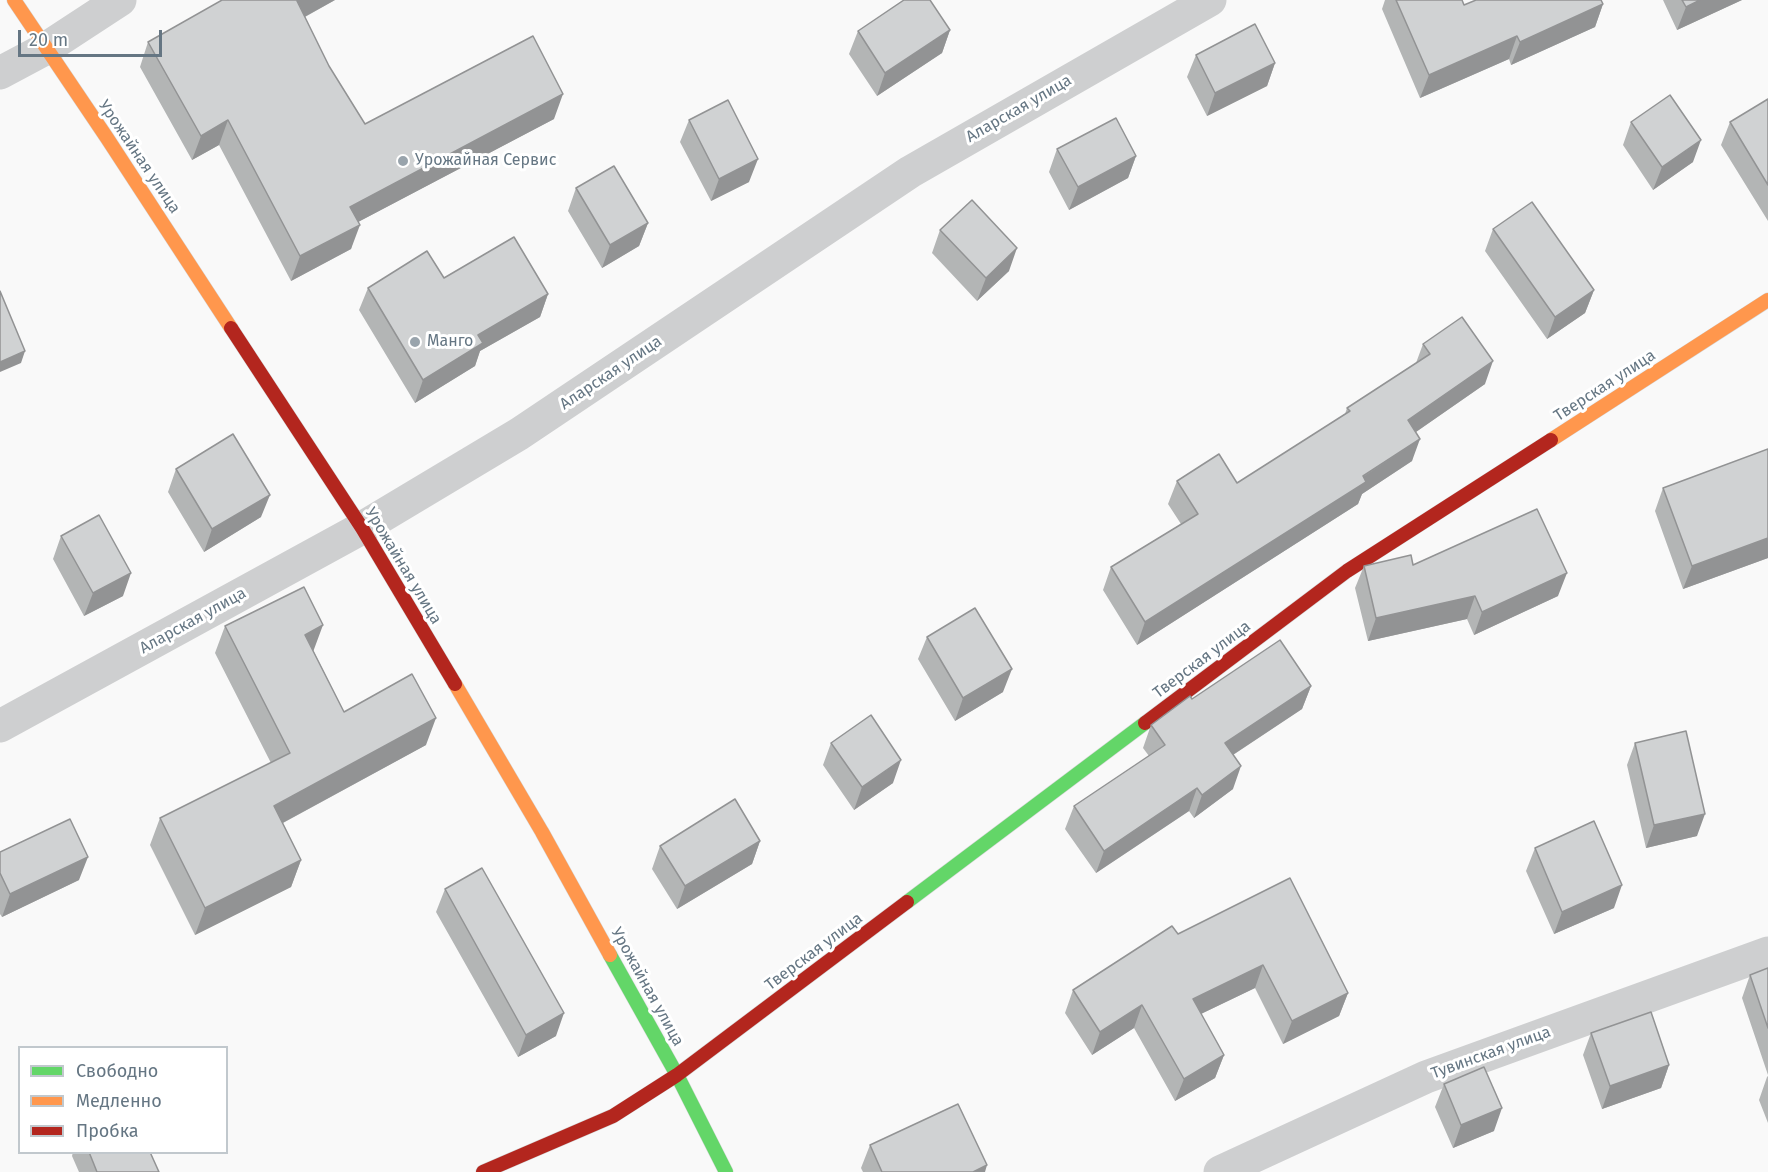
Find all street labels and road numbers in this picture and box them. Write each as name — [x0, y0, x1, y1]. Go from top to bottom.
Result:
street label: Аларская улица — [963, 71, 1075, 147]
street label: Урожайная улица — [94, 97, 184, 217]
street label: Аларская улица — [556, 332, 666, 414]
street label: Тверская улица — [1551, 346, 1659, 426]
street label: Урожайная улица — [361, 504, 445, 628]
street label: Аларская улица — [136, 584, 250, 658]
street label: Тверская улица — [1149, 617, 1255, 703]
street label: Тверская улица — [761, 909, 867, 995]
street label: Урожайная улица — [606, 924, 688, 1050]
street label: Тувинская улица — [1429, 1022, 1553, 1084]

